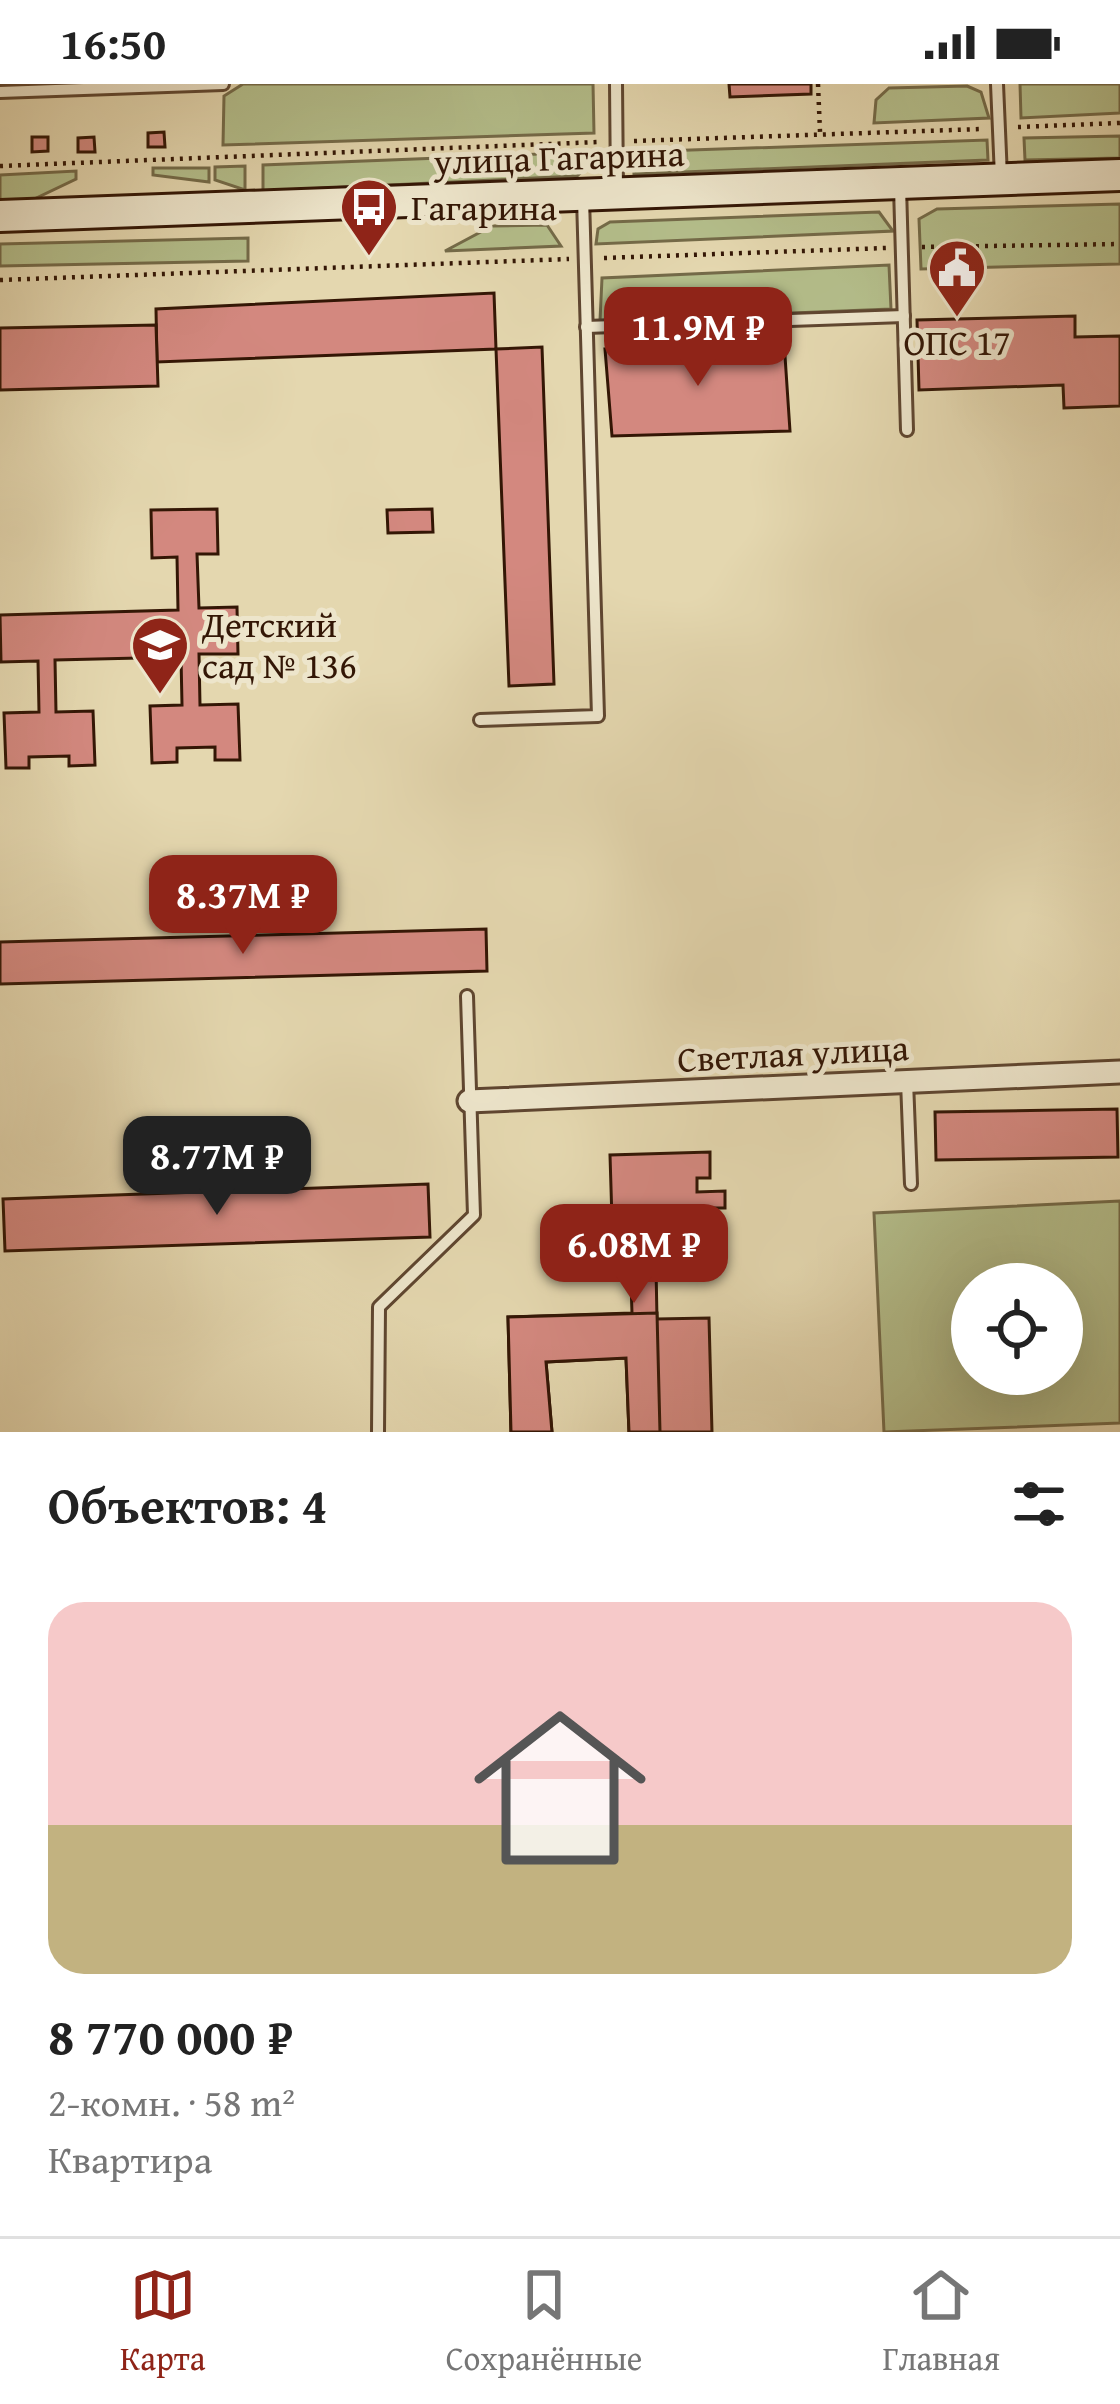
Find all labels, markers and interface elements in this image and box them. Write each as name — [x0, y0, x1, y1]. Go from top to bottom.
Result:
text: 16:50 — [60, 10, 166, 75]
street label: улица Гагарина — [432, 126, 685, 187]
bus stop icon: Гагарина — [338, 176, 400, 258]
place label: Гагарина — [411, 180, 557, 233]
public building icon: ОПС 17 — [926, 237, 988, 319]
pin: 11.9M ₽ — [587, 287, 809, 389]
text: 11.9M ₽ — [631, 297, 765, 354]
place label: ОПС 17 — [903, 315, 1011, 368]
place label: Детский сад № 136 — [201, 597, 357, 691]
school or university icon: Детский сад № 136 — [129, 614, 191, 696]
pin: 8.37M ₽ — [132, 855, 354, 957]
text: 8.37M ₽ — [176, 865, 310, 922]
street label: Светлая улица — [676, 1020, 910, 1085]
pin: 8.77M ₽ — [106, 1116, 328, 1218]
text: 8.77M ₽ — [150, 1126, 284, 1183]
pin: 6.08M ₽ — [523, 1204, 745, 1306]
text: 6.08M ₽ — [567, 1214, 701, 1271]
map controls — [951, 1263, 1083, 1395]
button: locate — [951, 1263, 1083, 1395]
text: Объектов: 4 — [48, 1467, 328, 1542]
icon: filters — [1006, 1471, 1072, 1537]
icon: home — [452, 1680, 668, 1896]
text: 8 770 000 ₽ — [48, 1998, 293, 2073]
text: 2-комн. · 58 m² — [48, 2073, 295, 2130]
text: Квартира — [48, 2130, 212, 2187]
tab: Карта — [120, 2262, 206, 2382]
tab: Сохранённые — [446, 2262, 642, 2382]
tab: Главная — [882, 2262, 1000, 2382]

